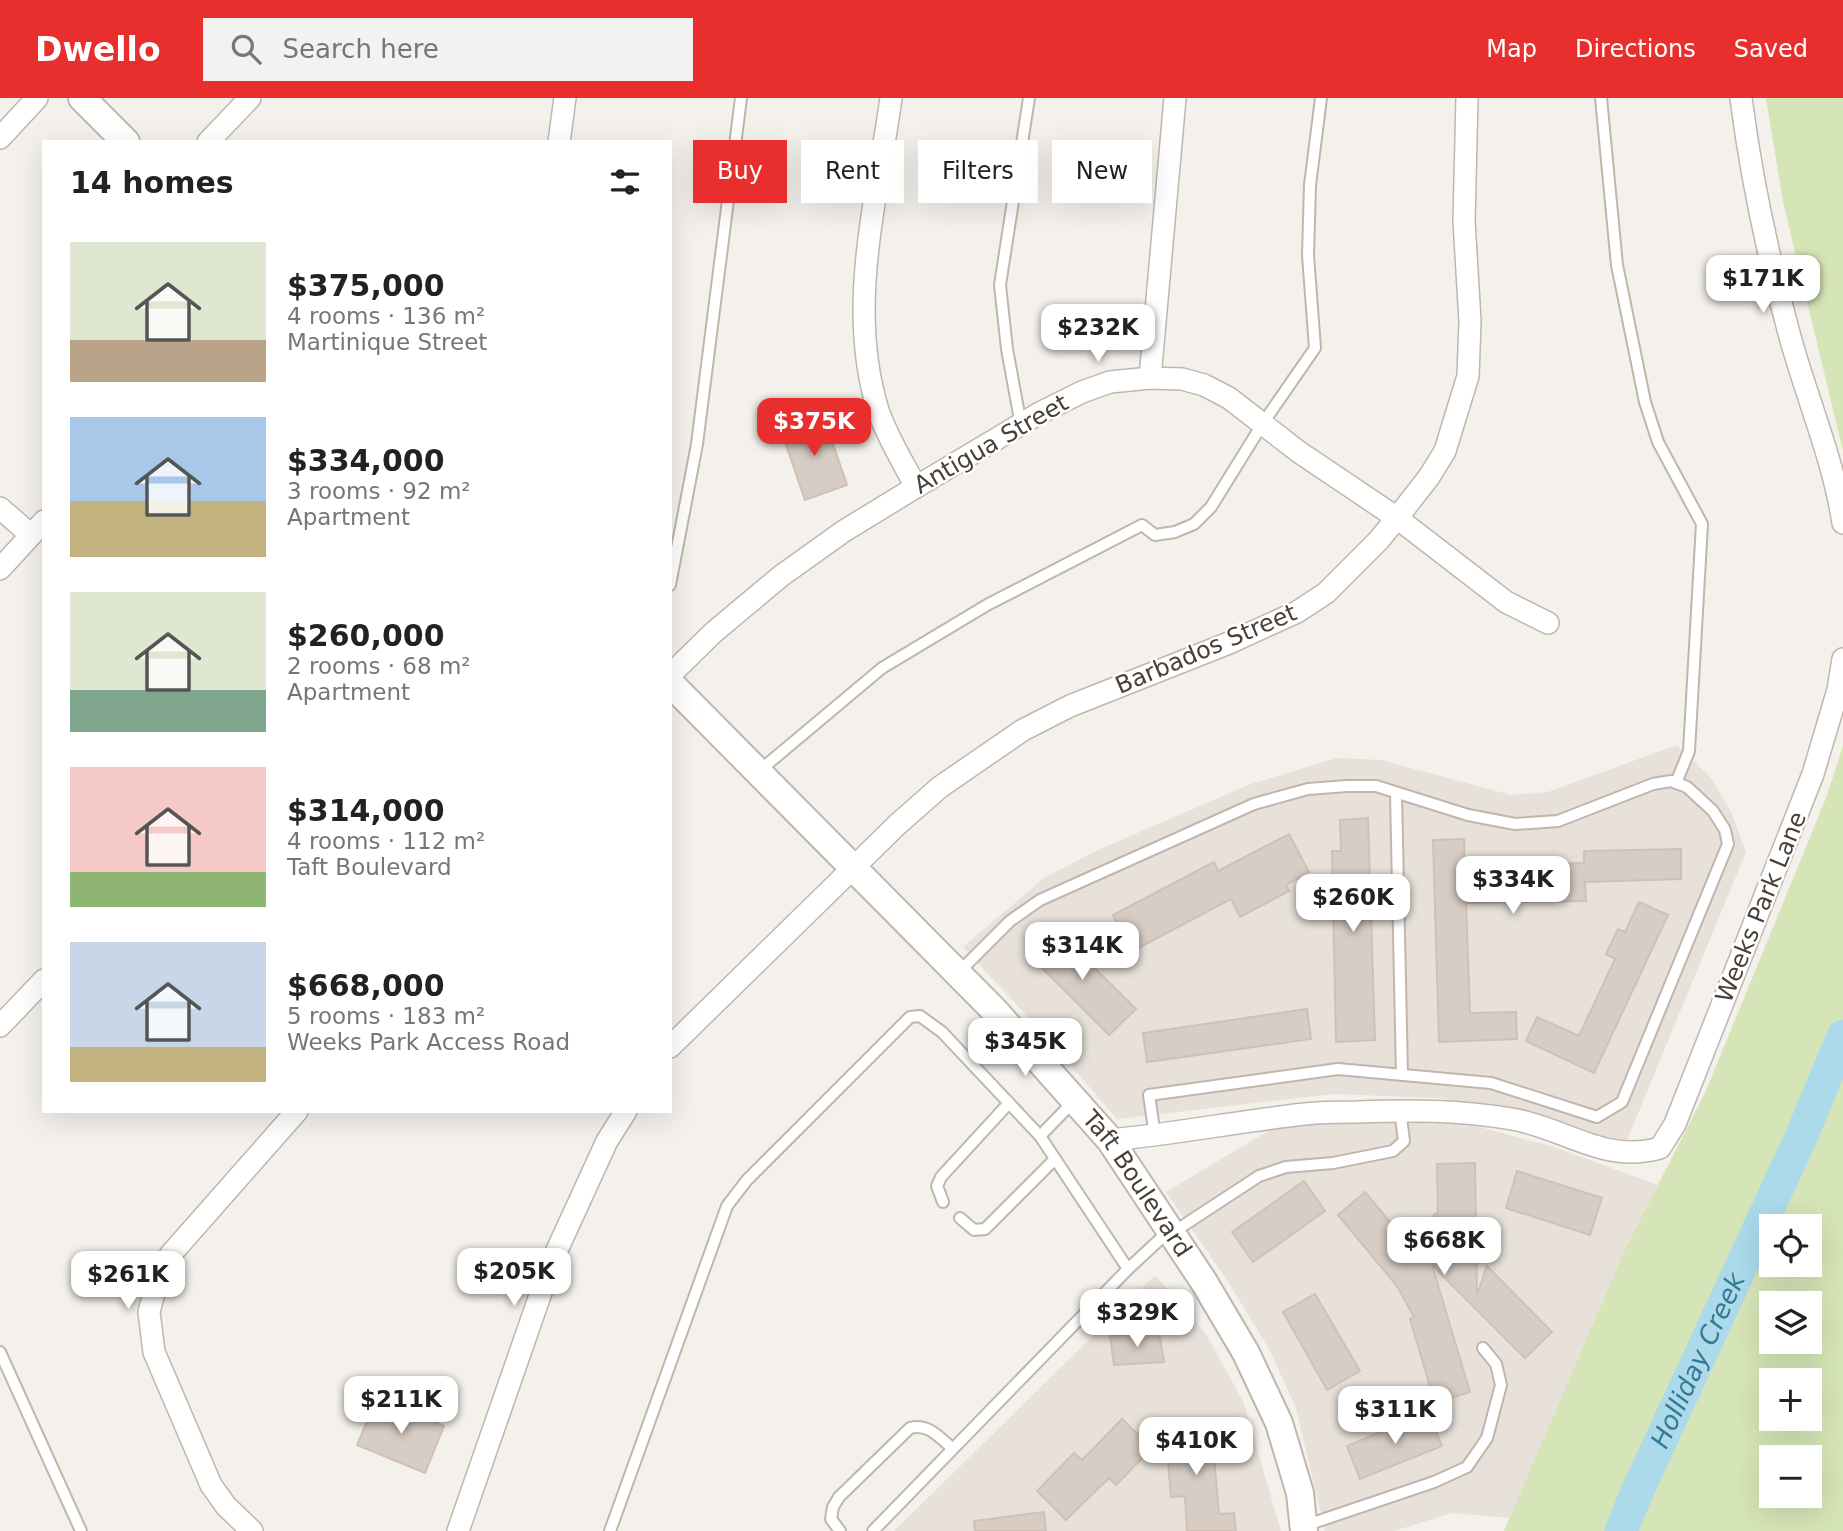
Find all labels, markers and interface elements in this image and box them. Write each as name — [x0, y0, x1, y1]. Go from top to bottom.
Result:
search box — [203, 18, 693, 81]
text: Dwello — [35, 30, 161, 69]
icon: search — [227, 30, 265, 68]
text: Search here — [283, 34, 439, 64]
text: Map — [1486, 35, 1537, 63]
text: Directions — [1575, 35, 1696, 63]
text: Saved — [1734, 35, 1808, 63]
chip: Buy — [693, 140, 787, 203]
chip: Rent — [801, 140, 904, 203]
chip: Filters — [918, 140, 1038, 203]
chip: New — [1052, 140, 1152, 203]
icon: filters — [606, 163, 644, 201]
text: 14 homes — [70, 165, 234, 200]
pin: $171K — [1714, 256, 1812, 315]
text: $171K — [1722, 265, 1804, 291]
text: $375,000 — [287, 268, 445, 303]
icon: home — [126, 270, 210, 354]
text: 4 rooms · 136 m² — [287, 303, 485, 329]
pin: $232K — [1049, 304, 1147, 364]
text: $232K — [1057, 314, 1139, 340]
text: Martinique Street — [287, 329, 487, 355]
street label: Antigua Street — [909, 389, 1073, 499]
pin: $375K — [765, 398, 863, 458]
text: $375K — [773, 408, 855, 434]
text: $334,000 — [287, 443, 445, 478]
icon: home — [126, 445, 210, 529]
text: 3 rooms · 92 m² — [287, 478, 471, 504]
text: Apartment — [287, 504, 410, 530]
street label: Barbados Street — [1111, 598, 1301, 700]
text: $260,000 — [287, 618, 445, 653]
icon: home — [126, 620, 210, 704]
text: 2 rooms · 68 m² — [287, 653, 471, 679]
text: Apartment — [287, 679, 410, 705]
text: $314,000 — [287, 793, 445, 828]
icon: home — [126, 795, 210, 879]
street label: Weeks Park Lane — [1710, 807, 1812, 1007]
text: 4 rooms · 112 m² — [287, 828, 485, 854]
text: Taft Boulevard — [287, 854, 452, 880]
pin: $334K — [1464, 856, 1562, 916]
text: $334K — [1472, 866, 1554, 892]
pin: $260K — [1304, 874, 1402, 934]
text: $260K — [1312, 884, 1394, 910]
pin: $314K — [1033, 922, 1131, 982]
text: $314K — [1041, 932, 1123, 958]
text: $668,000 — [287, 968, 445, 1003]
icon: home — [126, 970, 210, 1054]
text: 5 rooms · 183 m² — [287, 1003, 485, 1029]
pin: $345K — [976, 1018, 1074, 1078]
text: $345K — [984, 1028, 1066, 1054]
text: Weeks Park Access Road — [287, 1029, 570, 1055]
street label: Taft Boulevard — [1076, 1104, 1198, 1262]
map controls — [1759, 1214, 1822, 1508]
button: locate — [1759, 1214, 1822, 1277]
pin: $668K — [1395, 1218, 1493, 1277]
text: $668K — [1403, 1227, 1485, 1253]
pin: $205K — [465, 1248, 563, 1308]
pin: $261K — [79, 1252, 177, 1311]
text: $205K — [473, 1258, 555, 1284]
text: $261K — [87, 1261, 169, 1287]
water label: Holliday Creek — [1644, 1267, 1751, 1453]
pin: $329K — [1088, 1290, 1186, 1349]
button: layers — [1759, 1291, 1822, 1354]
text: $329K — [1096, 1299, 1178, 1325]
button: + — [1759, 1368, 1822, 1431]
pin: $211K — [352, 1376, 450, 1436]
text: $211K — [360, 1386, 442, 1412]
pin: $311K — [1346, 1386, 1444, 1446]
text: $311K — [1354, 1396, 1436, 1422]
pin: $410K — [1147, 1418, 1245, 1477]
text: $410K — [1155, 1427, 1237, 1453]
button: − — [1759, 1445, 1822, 1508]

